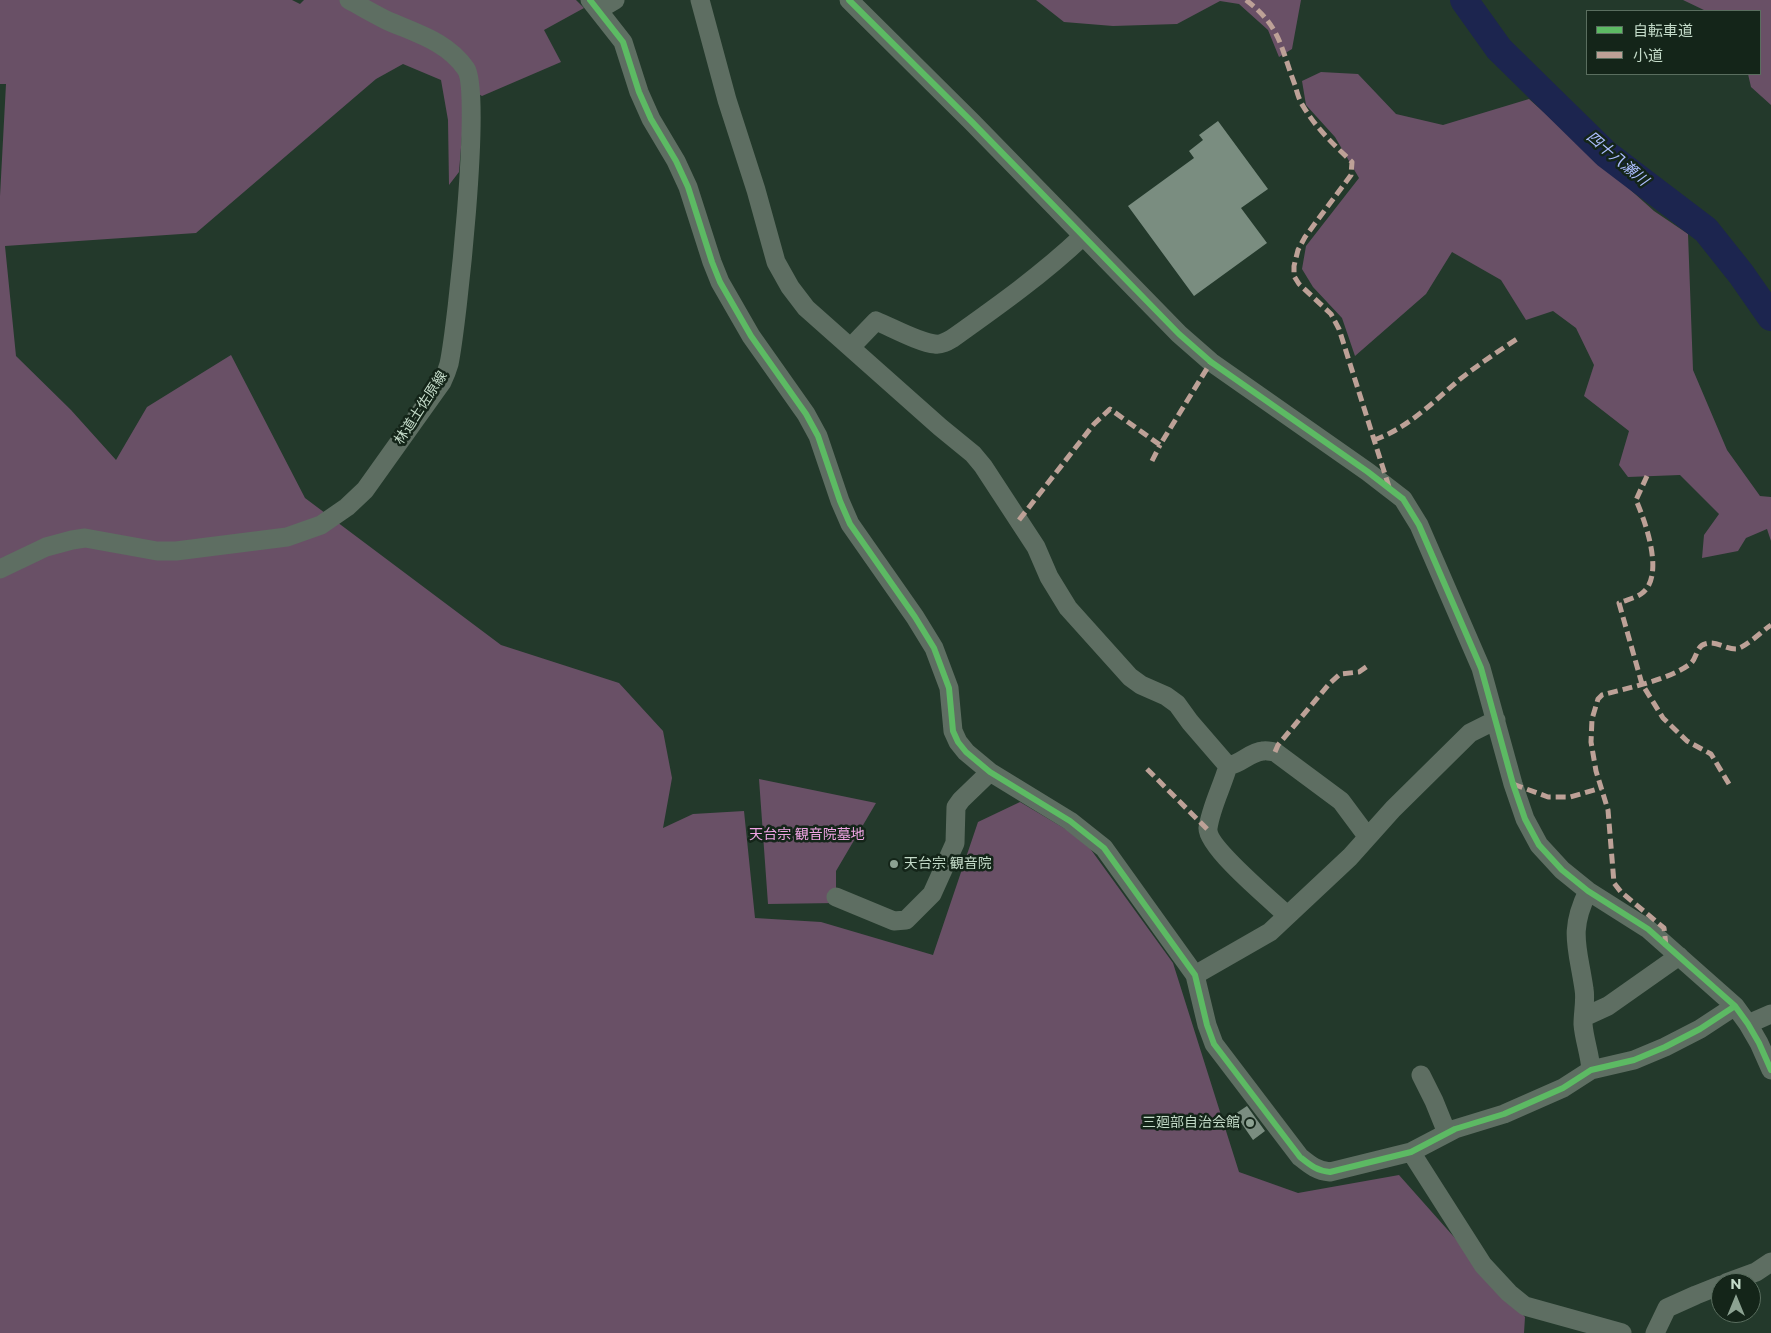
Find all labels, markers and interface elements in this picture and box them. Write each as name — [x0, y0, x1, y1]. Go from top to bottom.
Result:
legend — [1586, 10, 1761, 75]
text: 自転車道 — [1633, 21, 1693, 40]
text: 小道 — [1633, 46, 1663, 65]
water label: 四十八瀬川 — [1582, 128, 1652, 190]
street label: 林道土佐原線 — [391, 368, 451, 448]
park label: 天台宗 観音院墓地 — [749, 827, 865, 843]
place label: 天台宗 観音院 — [904, 856, 992, 872]
marker: 天台宗 観音院 — [888, 858, 900, 870]
place label: 三廻部自治会館 — [1142, 1115, 1240, 1131]
marker: 三廻部自治会館 — [1244, 1117, 1256, 1129]
north arrow — [1711, 1273, 1761, 1323]
text: N — [1730, 1275, 1742, 1293]

